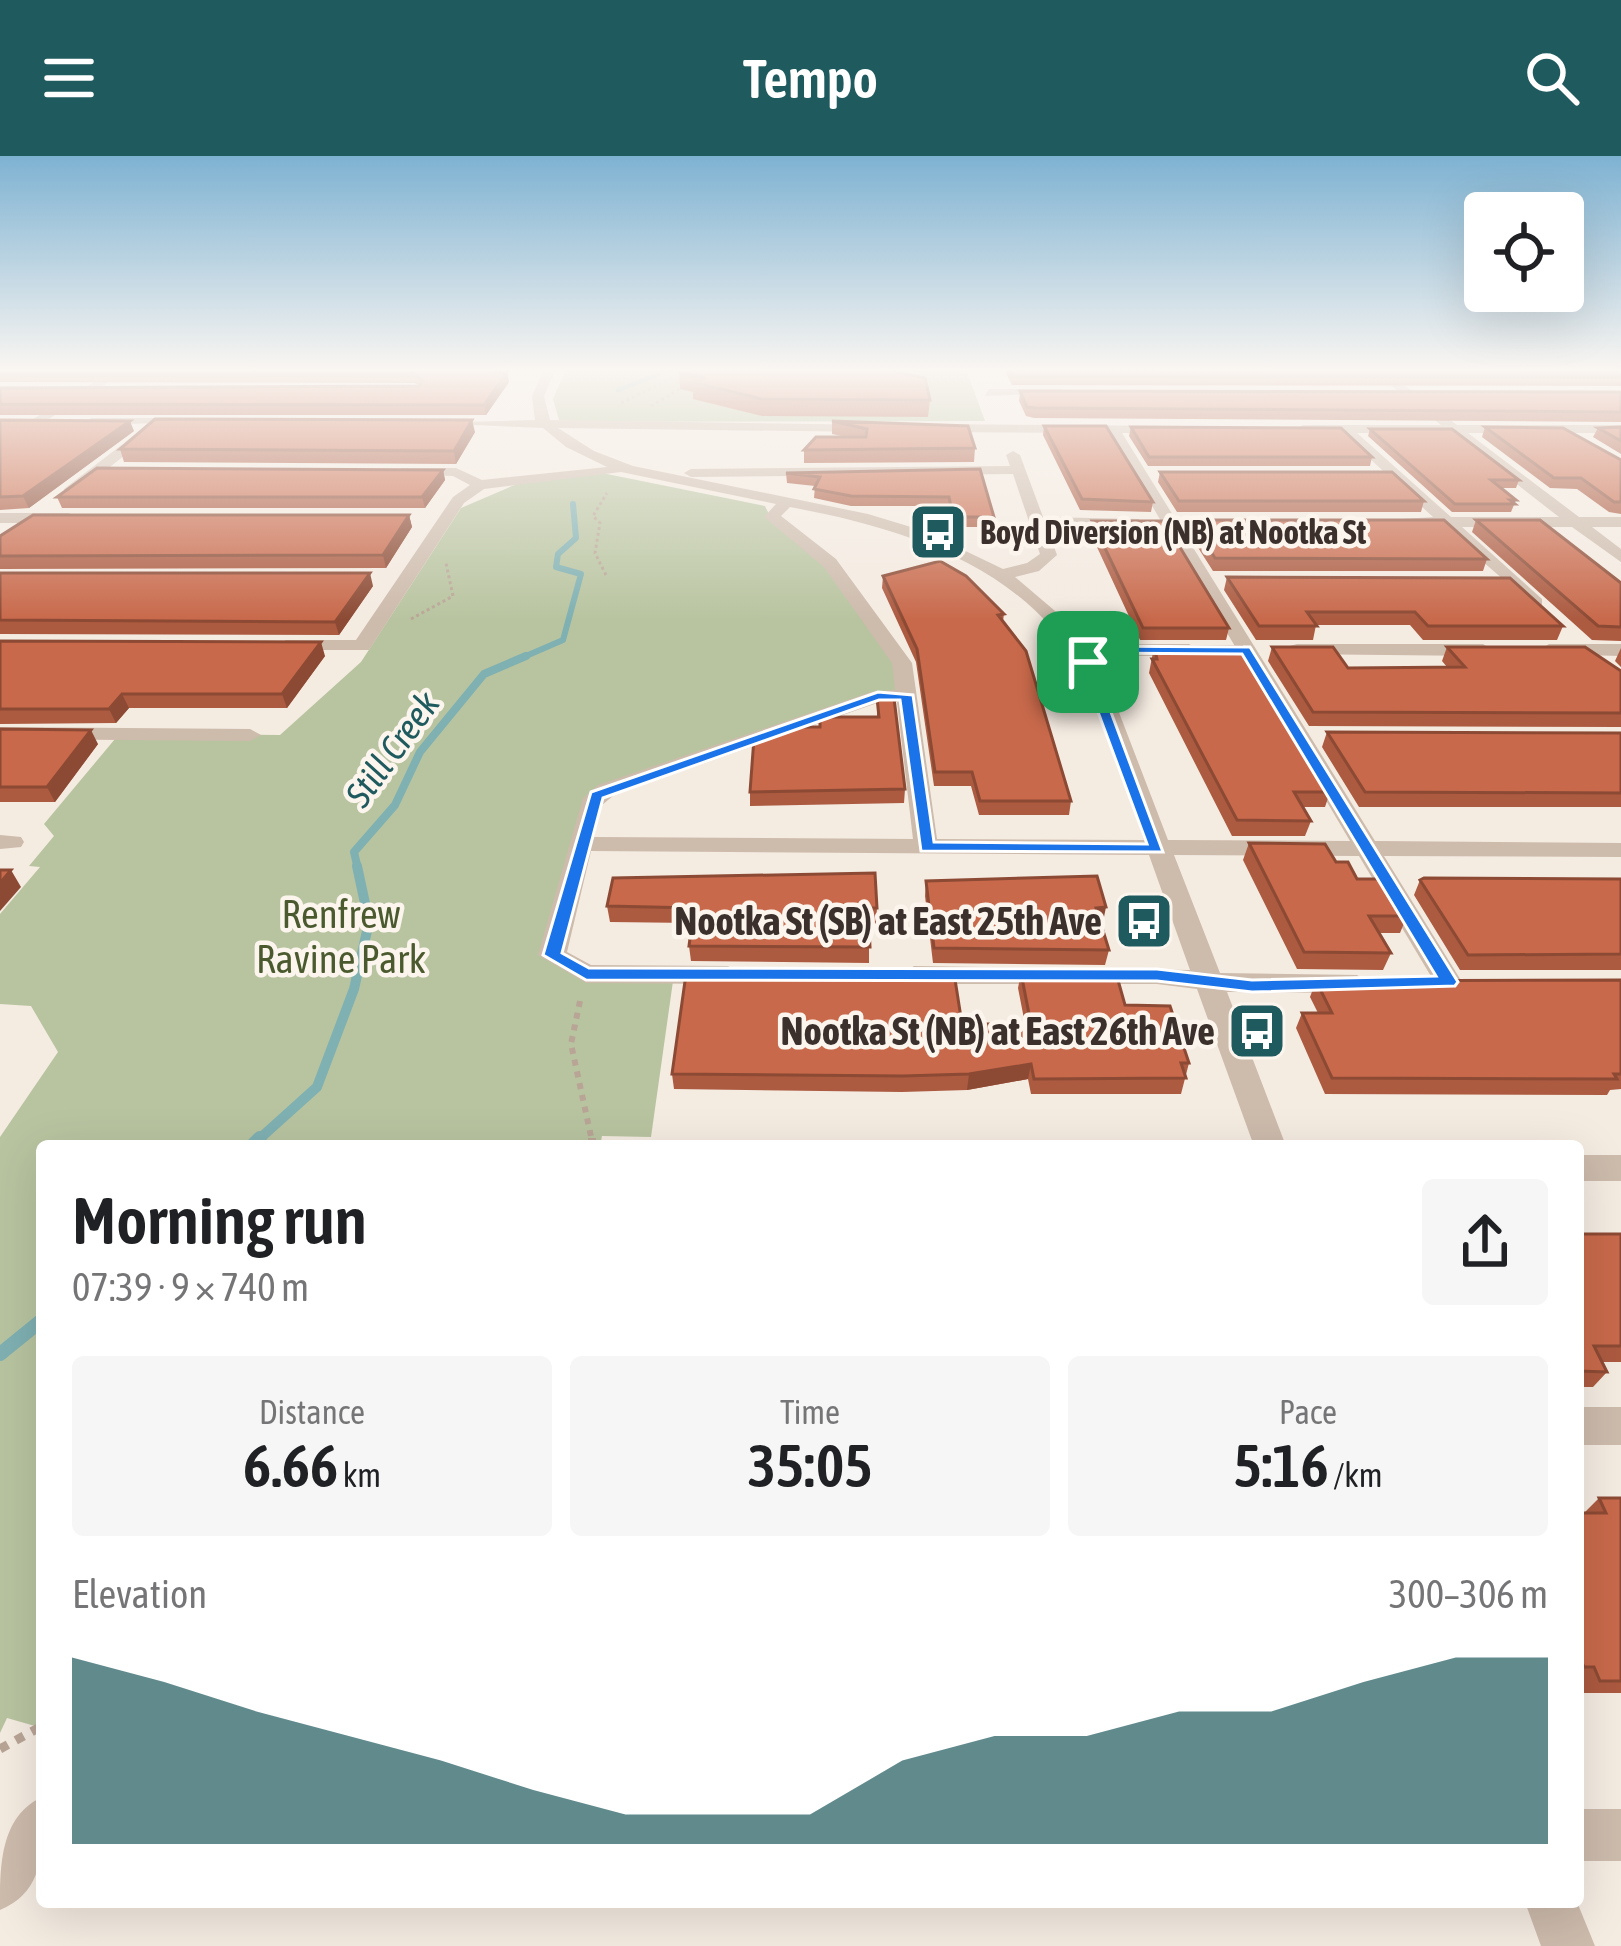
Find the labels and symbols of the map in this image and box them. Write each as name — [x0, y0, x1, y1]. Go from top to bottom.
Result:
bus stop icon: Boyd Diversion (NB) at Nootka St — [907, 501, 969, 563]
place label: Boyd Diversion (NB) at Nootka St — [980, 513, 1367, 551]
pin — [1037, 611, 1139, 713]
water label: Still Creek — [336, 683, 448, 815]
bus stop icon: Nootka St (SB) at East 25th Ave — [1113, 890, 1175, 952]
park label: Renfrew Ravine Park — [256, 892, 426, 981]
place label: Nootka St (SB) at East 25th Ave — [674, 899, 1102, 943]
bus stop icon: Nootka St (NB) at East 26th Ave — [1226, 1000, 1288, 1062]
place label: Nootka St (NB) at East 26th Ave — [781, 1009, 1215, 1053]

